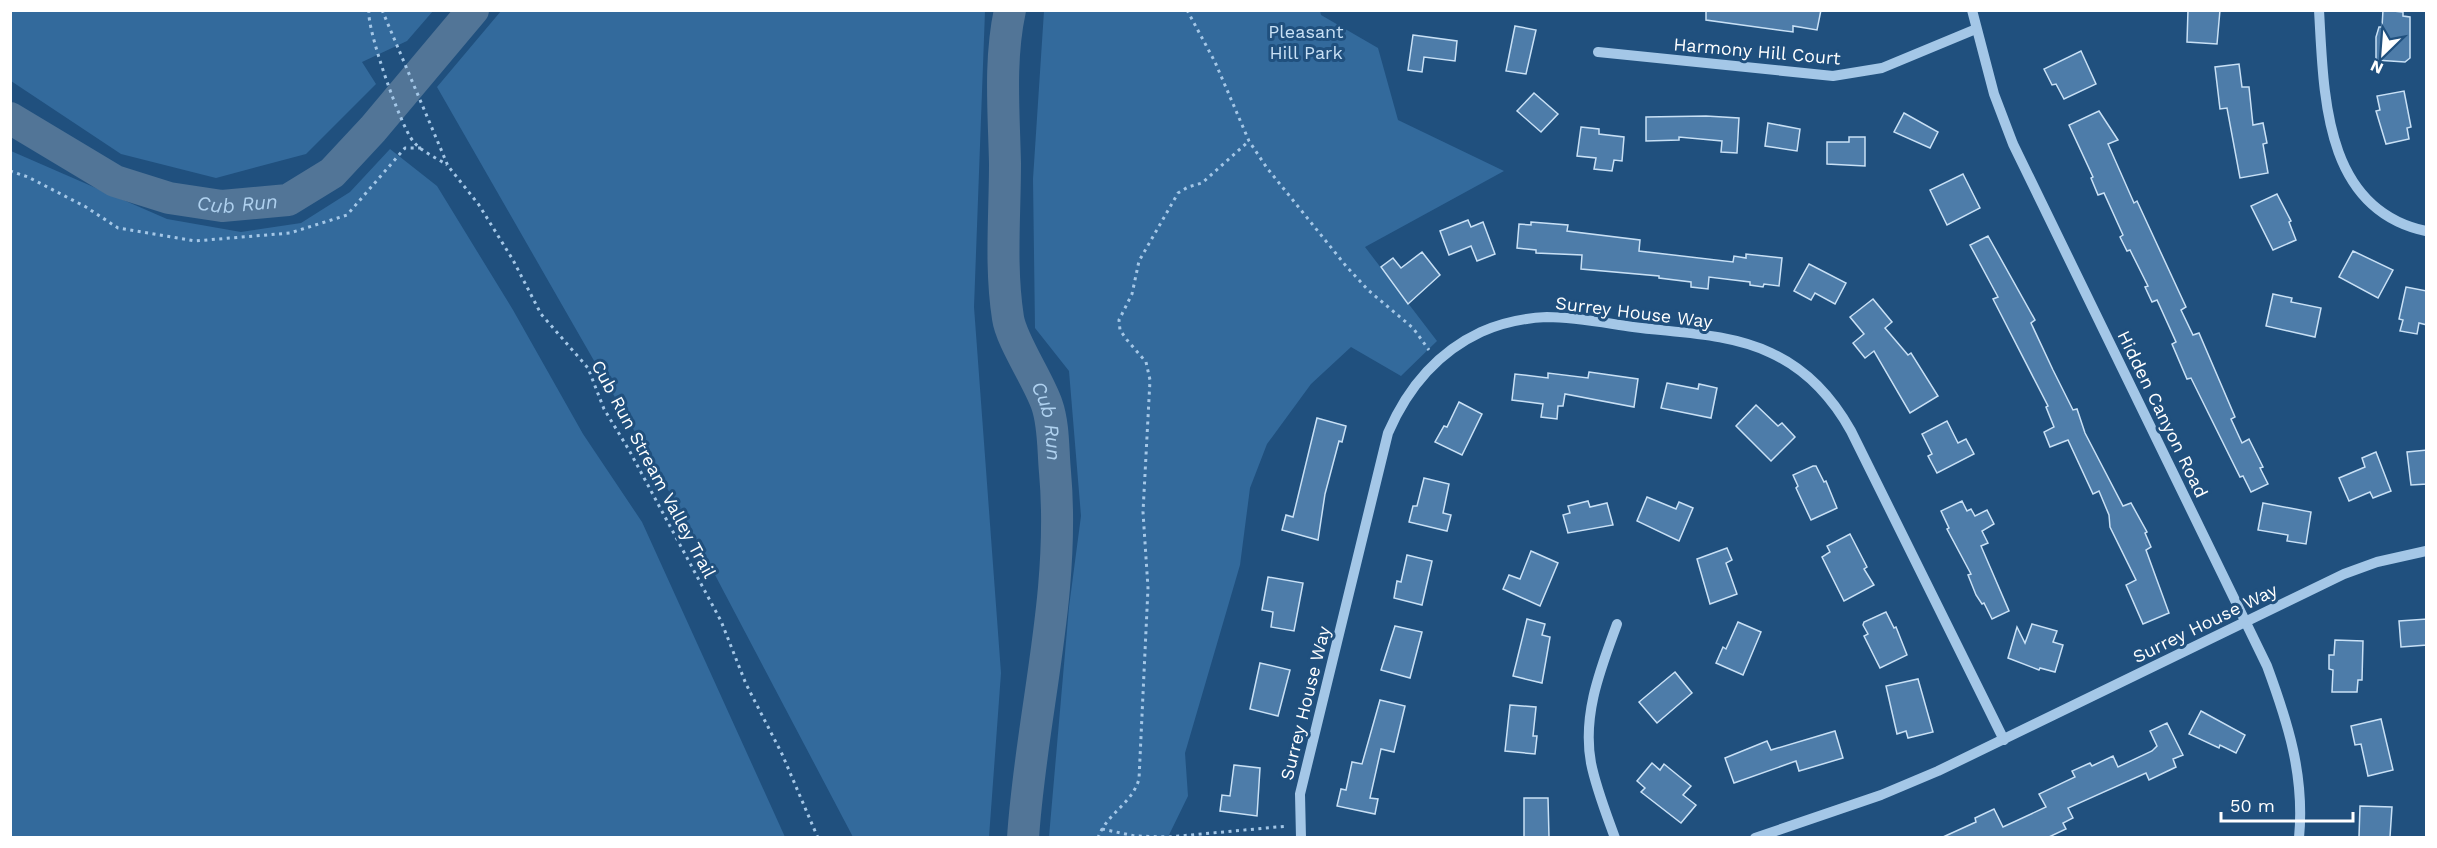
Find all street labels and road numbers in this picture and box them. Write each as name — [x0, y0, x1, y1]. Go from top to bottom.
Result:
street label: Harmony Hill Court — [1673, 33, 1842, 69]
street label: Surrey House Way — [1554, 292, 1714, 332]
street label: Hidden Canyon Road — [2113, 327, 2213, 501]
street label: Cub Run Stream Valley Trail — [587, 356, 721, 582]
street label: Surrey House Way — [2129, 579, 2281, 667]
street label: Surrey House Way — [1276, 623, 1334, 782]

